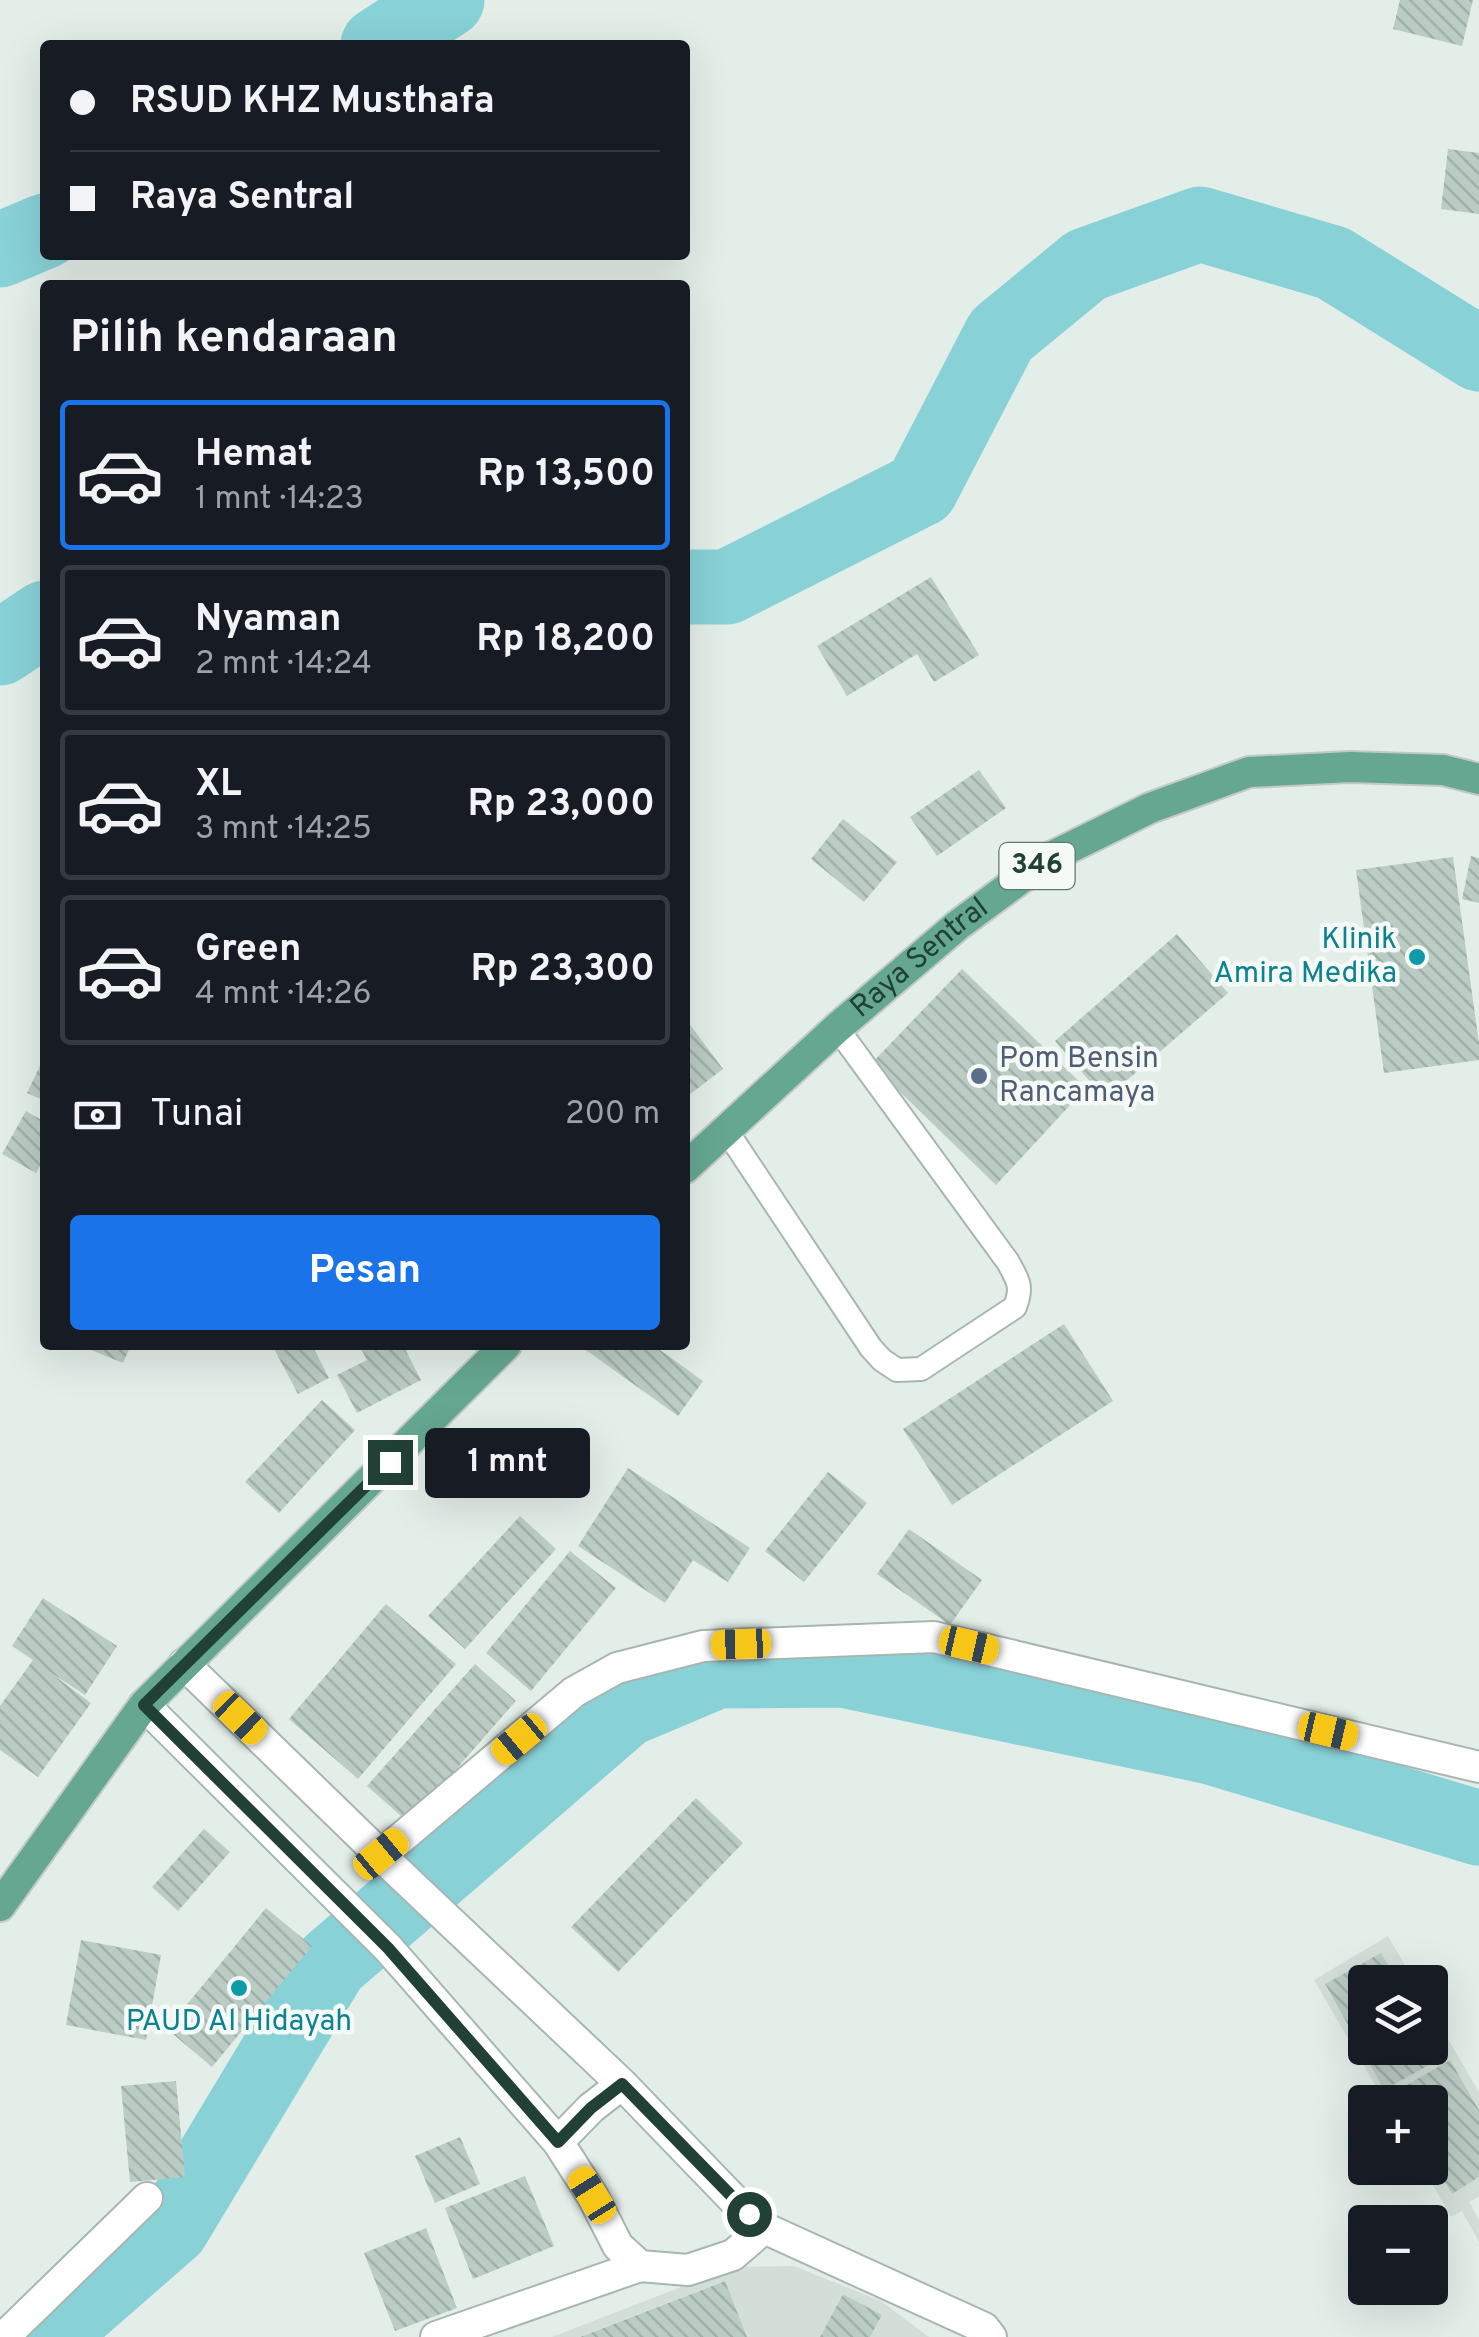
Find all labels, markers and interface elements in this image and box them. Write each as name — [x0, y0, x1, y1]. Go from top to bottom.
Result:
text: RSUD KHZ Musthafa — [130, 78, 495, 127]
text: Raya Sentral — [130, 174, 354, 223]
text: Pilih kendaraan — [70, 311, 398, 368]
icon: car — [75, 430, 165, 520]
text: Hemat — [195, 431, 313, 480]
text: Rp 13,500 — [478, 451, 655, 500]
text: 1 mnt · 14:23 — [195, 480, 364, 520]
icon: car — [75, 595, 165, 685]
text: Nyaman — [195, 596, 342, 645]
text: Rp 18,200 — [476, 616, 655, 665]
text: 2 mnt · 14:24 — [195, 645, 372, 685]
icon: car — [75, 760, 165, 850]
text: XL — [195, 761, 242, 810]
text: Rp 23,000 — [467, 781, 655, 830]
text: 3 mnt · 14:25 — [195, 810, 372, 850]
road number: 346 — [1000, 843, 1074, 889]
street label: Raya Sentral — [843, 890, 996, 1027]
place label: Klinik Amira Medika — [1213, 922, 1397, 993]
icon: car — [75, 925, 165, 1015]
text: Green — [195, 926, 301, 975]
text: Rp 23,300 — [470, 946, 655, 995]
marker: Klinik Amira Medika — [1406, 946, 1428, 968]
text: 4 mnt · 14:26 — [195, 975, 372, 1015]
place label: Pom Bensin Rancamaya — [999, 1041, 1159, 1112]
marker: Pom Bensin Rancamaya — [968, 1065, 990, 1087]
icon: cash — [70, 1088, 125, 1143]
text: Tunai — [150, 1091, 244, 1140]
text: 200 m — [565, 1095, 660, 1135]
button: Pesan — [70, 1215, 660, 1330]
callout: 1 mnt — [425, 1427, 590, 1497]
route end — [368, 1440, 413, 1485]
text: 1 mnt — [467, 1443, 548, 1483]
car — [936, 1624, 1002, 1666]
car — [710, 1628, 772, 1660]
car — [208, 1686, 272, 1750]
car — [486, 1708, 552, 1770]
car — [1295, 1710, 1361, 1752]
car — [348, 1823, 414, 1885]
map controls — [1348, 1965, 1448, 2305]
button: layers — [1348, 1965, 1448, 2065]
marker: PAUD Al Hidayah — [228, 1977, 250, 1999]
place label: PAUD Al Hidayah — [126, 2004, 352, 2041]
button: + — [1348, 2085, 1448, 2185]
car — [563, 2162, 621, 2228]
route start — [727, 2192, 772, 2237]
button: − — [1348, 2205, 1448, 2305]

